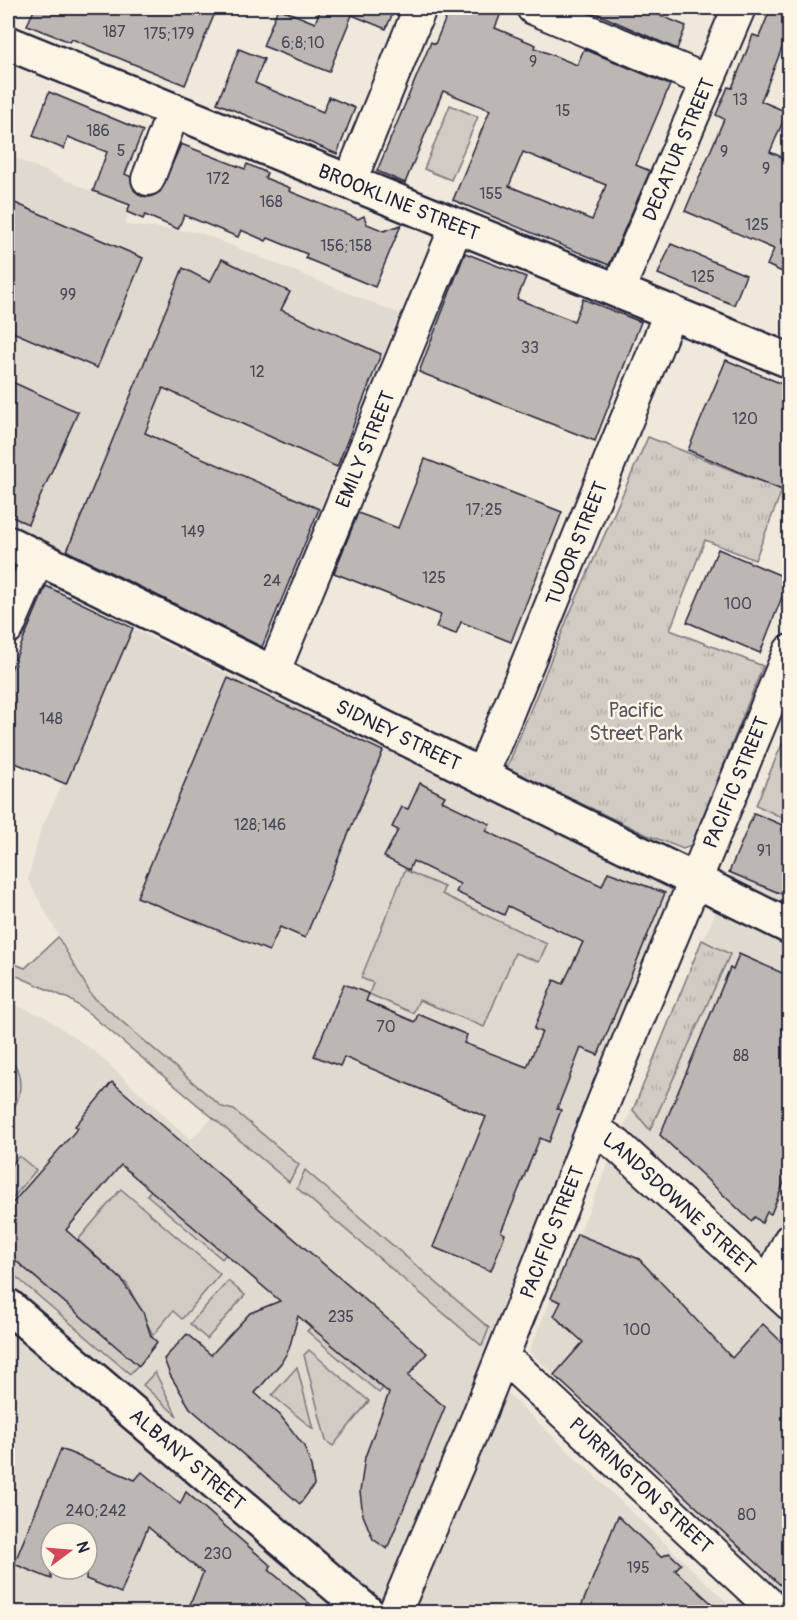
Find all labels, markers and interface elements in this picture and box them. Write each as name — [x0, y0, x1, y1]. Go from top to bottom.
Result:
house number: 187 — [103, 22, 126, 42]
house number: 175;179 — [144, 24, 194, 44]
house number: 6;8;10 — [281, 33, 325, 53]
house number: 9 — [529, 52, 537, 72]
street label: DECATUR STREET — [637, 74, 720, 225]
house number: 13 — [732, 90, 748, 110]
house number: 15 — [556, 101, 570, 121]
house number: 186 — [86, 121, 110, 141]
house number: 5 — [117, 141, 125, 161]
house number: 9 — [720, 142, 728, 162]
street label: BROOKLINE STREET — [314, 158, 483, 246]
house number: 9 — [762, 159, 770, 179]
house number: 172 — [206, 169, 230, 189]
house number: 155 — [479, 184, 503, 204]
house number: 168 — [259, 192, 283, 212]
house number: 125 — [745, 215, 769, 235]
house number: 156;158 — [320, 236, 372, 256]
house number: 125 — [691, 267, 715, 287]
house number: 99 — [60, 285, 76, 305]
house number: 33 — [521, 338, 539, 358]
house number: 12 — [249, 362, 265, 382]
street label: EMILY STREET — [330, 387, 401, 511]
house number: 120 — [732, 409, 758, 429]
street label: TUDOR STREET — [540, 478, 613, 609]
house number: 17;25 — [466, 500, 502, 520]
house number: 149 — [181, 522, 205, 542]
house number: 125 — [422, 568, 446, 588]
house number: 24 — [263, 571, 281, 591]
house number: 100 — [724, 594, 752, 614]
street label: SIDNEY STREET — [332, 694, 465, 776]
park label: Pacific Street Park — [589, 698, 683, 746]
house number: 148 — [39, 709, 63, 729]
street label: PACIFIC STREET — [698, 713, 775, 852]
house number: 128;146 — [234, 815, 286, 835]
house number: 91 — [757, 841, 771, 861]
house number: 70 — [376, 1017, 396, 1037]
house number: 88 — [733, 1046, 749, 1066]
street label: LANDSDOWNE STREET — [598, 1127, 761, 1279]
street label: PACIFIC STREET — [515, 1162, 590, 1302]
house number: 235 — [328, 1307, 354, 1327]
house number: 100 — [623, 1320, 651, 1340]
street label: ALBANY STREET — [124, 1403, 250, 1516]
street label: PURRINGTON STREET — [564, 1412, 718, 1559]
house number: 240;242 — [66, 1501, 126, 1521]
house number: 80 — [738, 1505, 757, 1525]
north arrow — [39, 1521, 99, 1581]
text: N — [71, 1539, 94, 1555]
house number: 230 — [204, 1544, 232, 1564]
house number: 195 — [626, 1558, 650, 1578]

